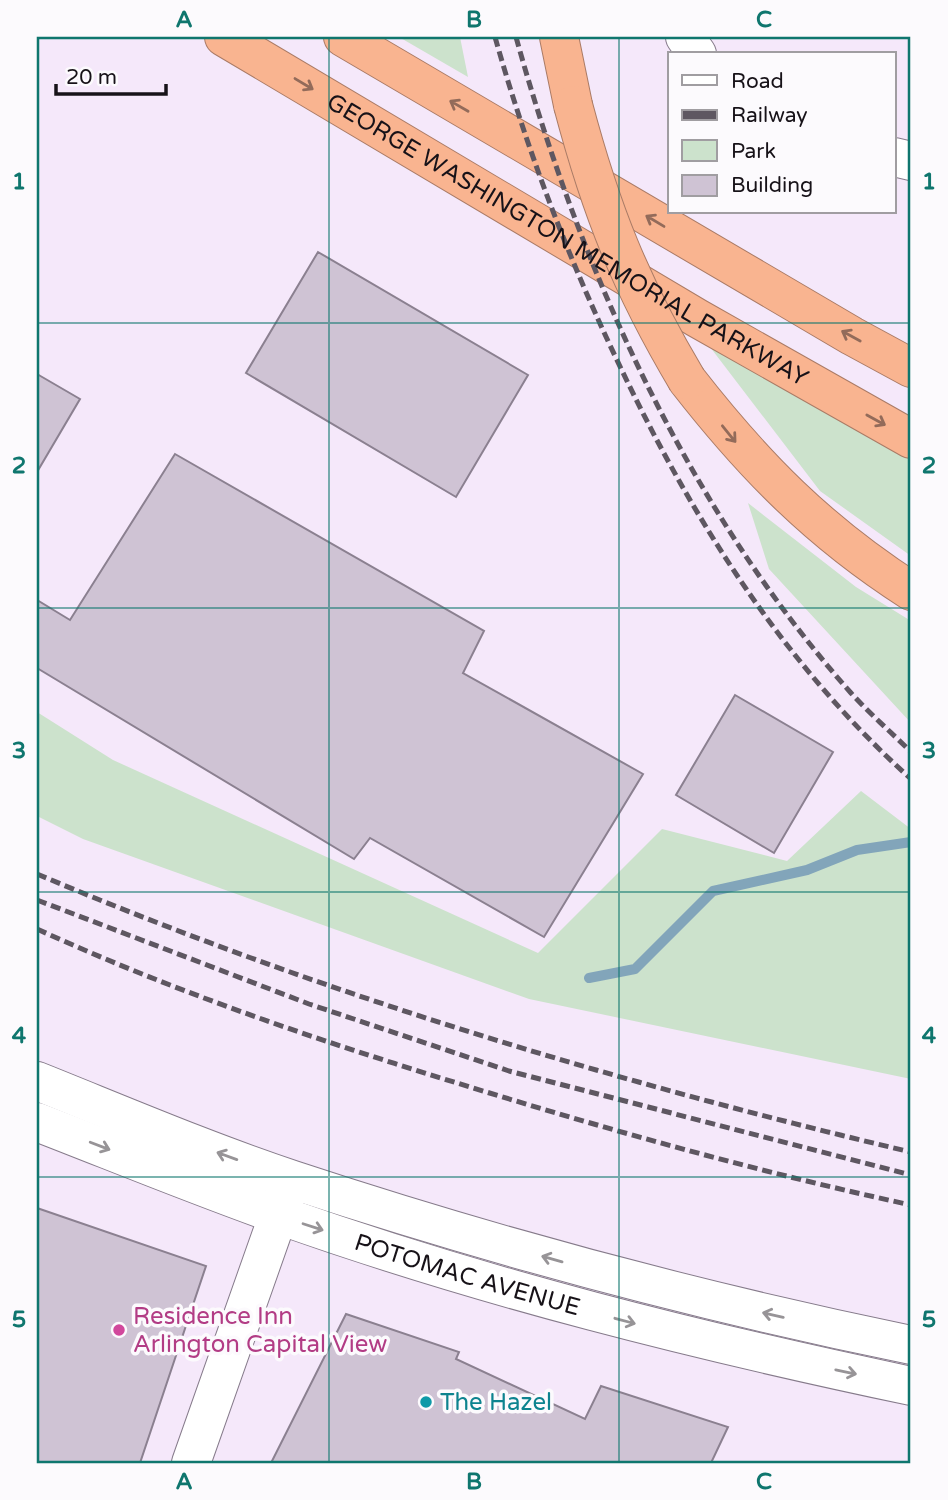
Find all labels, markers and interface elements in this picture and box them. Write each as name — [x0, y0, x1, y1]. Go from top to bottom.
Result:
text: A — [175, 6, 193, 34]
text: B — [466, 6, 482, 34]
text: C — [756, 6, 772, 34]
scale bar — [56, 52, 166, 96]
legend — [668, 52, 895, 214]
text: 20 m — [66, 65, 117, 90]
text: Road — [731, 69, 784, 94]
one-way arrow — [293, 77, 313, 91]
street label: GEORGE WASHINGTON MEMORIAL PARKWAY — [321, 87, 813, 393]
one-way arrow — [449, 98, 469, 112]
text: Railway — [731, 103, 808, 128]
text: Park — [731, 139, 776, 164]
text: 1 — [12, 168, 26, 196]
text: 1 — [922, 168, 936, 196]
text: Building — [731, 173, 813, 198]
one-way arrow — [645, 214, 665, 228]
one-way arrow — [842, 328, 862, 342]
one-way arrow — [865, 413, 885, 427]
one-way arrow — [722, 424, 737, 442]
text: 2 — [12, 452, 26, 480]
text: 2 — [922, 452, 936, 480]
text: 3 — [12, 737, 26, 765]
text: 3 — [922, 737, 936, 765]
text: 4 — [12, 1022, 27, 1050]
text: 4 — [922, 1022, 937, 1050]
one-way arrow — [89, 1141, 111, 1154]
one-way arrow — [217, 1149, 239, 1161]
one-way arrow — [302, 1221, 324, 1234]
street label: POTOMAC AVENUE — [351, 1228, 583, 1322]
one-way arrow — [541, 1252, 564, 1265]
place label: Residence Inn Arlington Capital View — [133, 1302, 387, 1359]
text: 5 — [12, 1306, 26, 1334]
text: 5 — [922, 1306, 936, 1334]
one-way arrow — [762, 1308, 785, 1321]
one-way arrow — [613, 1315, 636, 1328]
marker: Residence Inn Arlington Capital View — [111, 1322, 127, 1338]
one-way arrow — [834, 1366, 857, 1380]
place label: The Hazel — [440, 1388, 552, 1417]
marker: The Hazel — [418, 1394, 434, 1410]
text: A — [175, 1468, 193, 1496]
text: B — [466, 1468, 482, 1496]
text: C — [756, 1468, 772, 1496]

